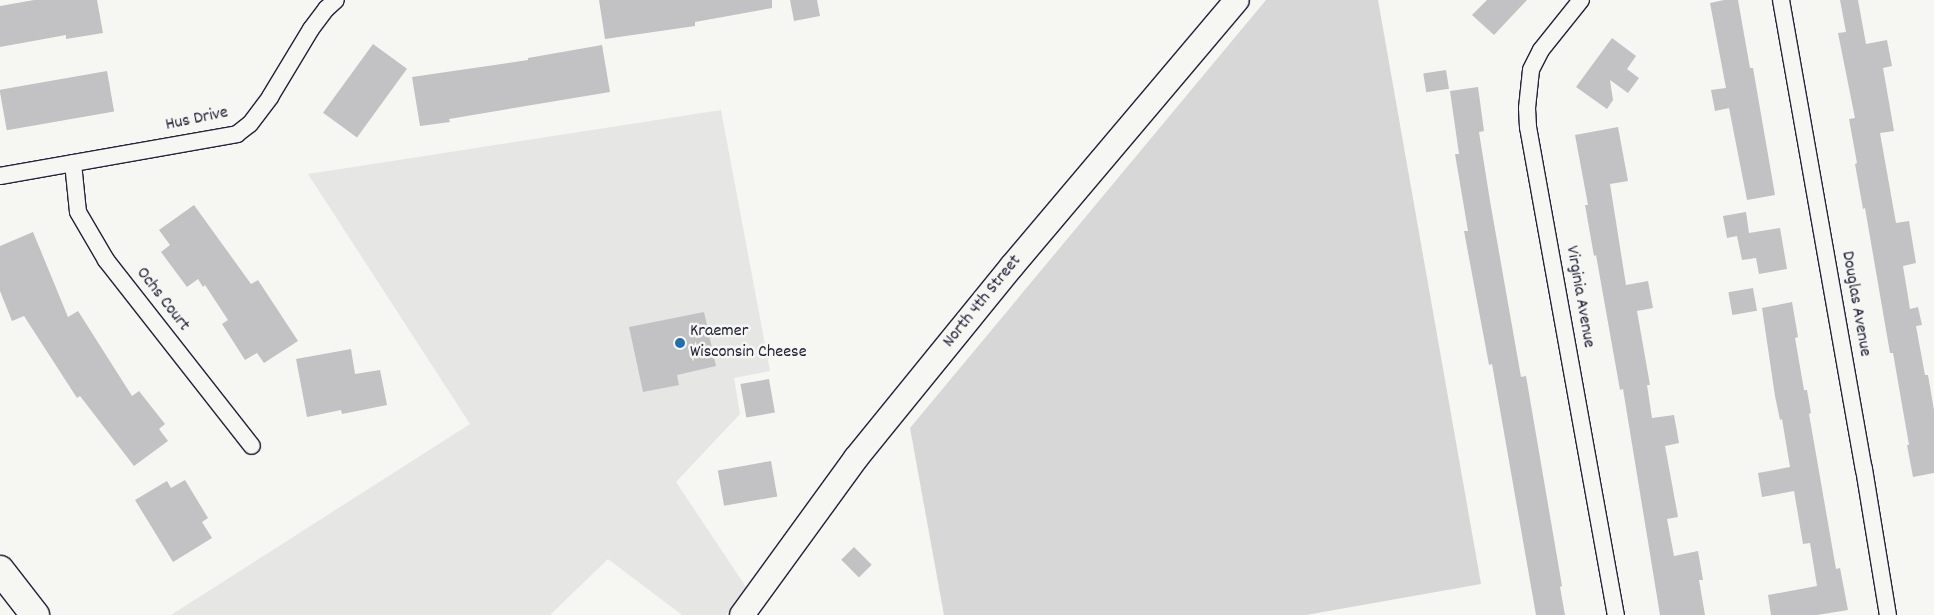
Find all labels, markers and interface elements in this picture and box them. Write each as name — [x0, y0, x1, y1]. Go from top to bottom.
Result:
street label: Hus Drive — [164, 103, 230, 137]
street label: Virginia Avenue — [1559, 244, 1599, 350]
street label: Douglas Avenue — [1835, 250, 1875, 358]
street label: North 4th Street — [939, 251, 1027, 353]
street label: Ochs Court — [130, 264, 194, 336]
place label: Kraemer Wisconsin Cheese — [690, 322, 807, 364]
marker: Kraemer Wisconsin Cheese — [674, 337, 686, 349]

